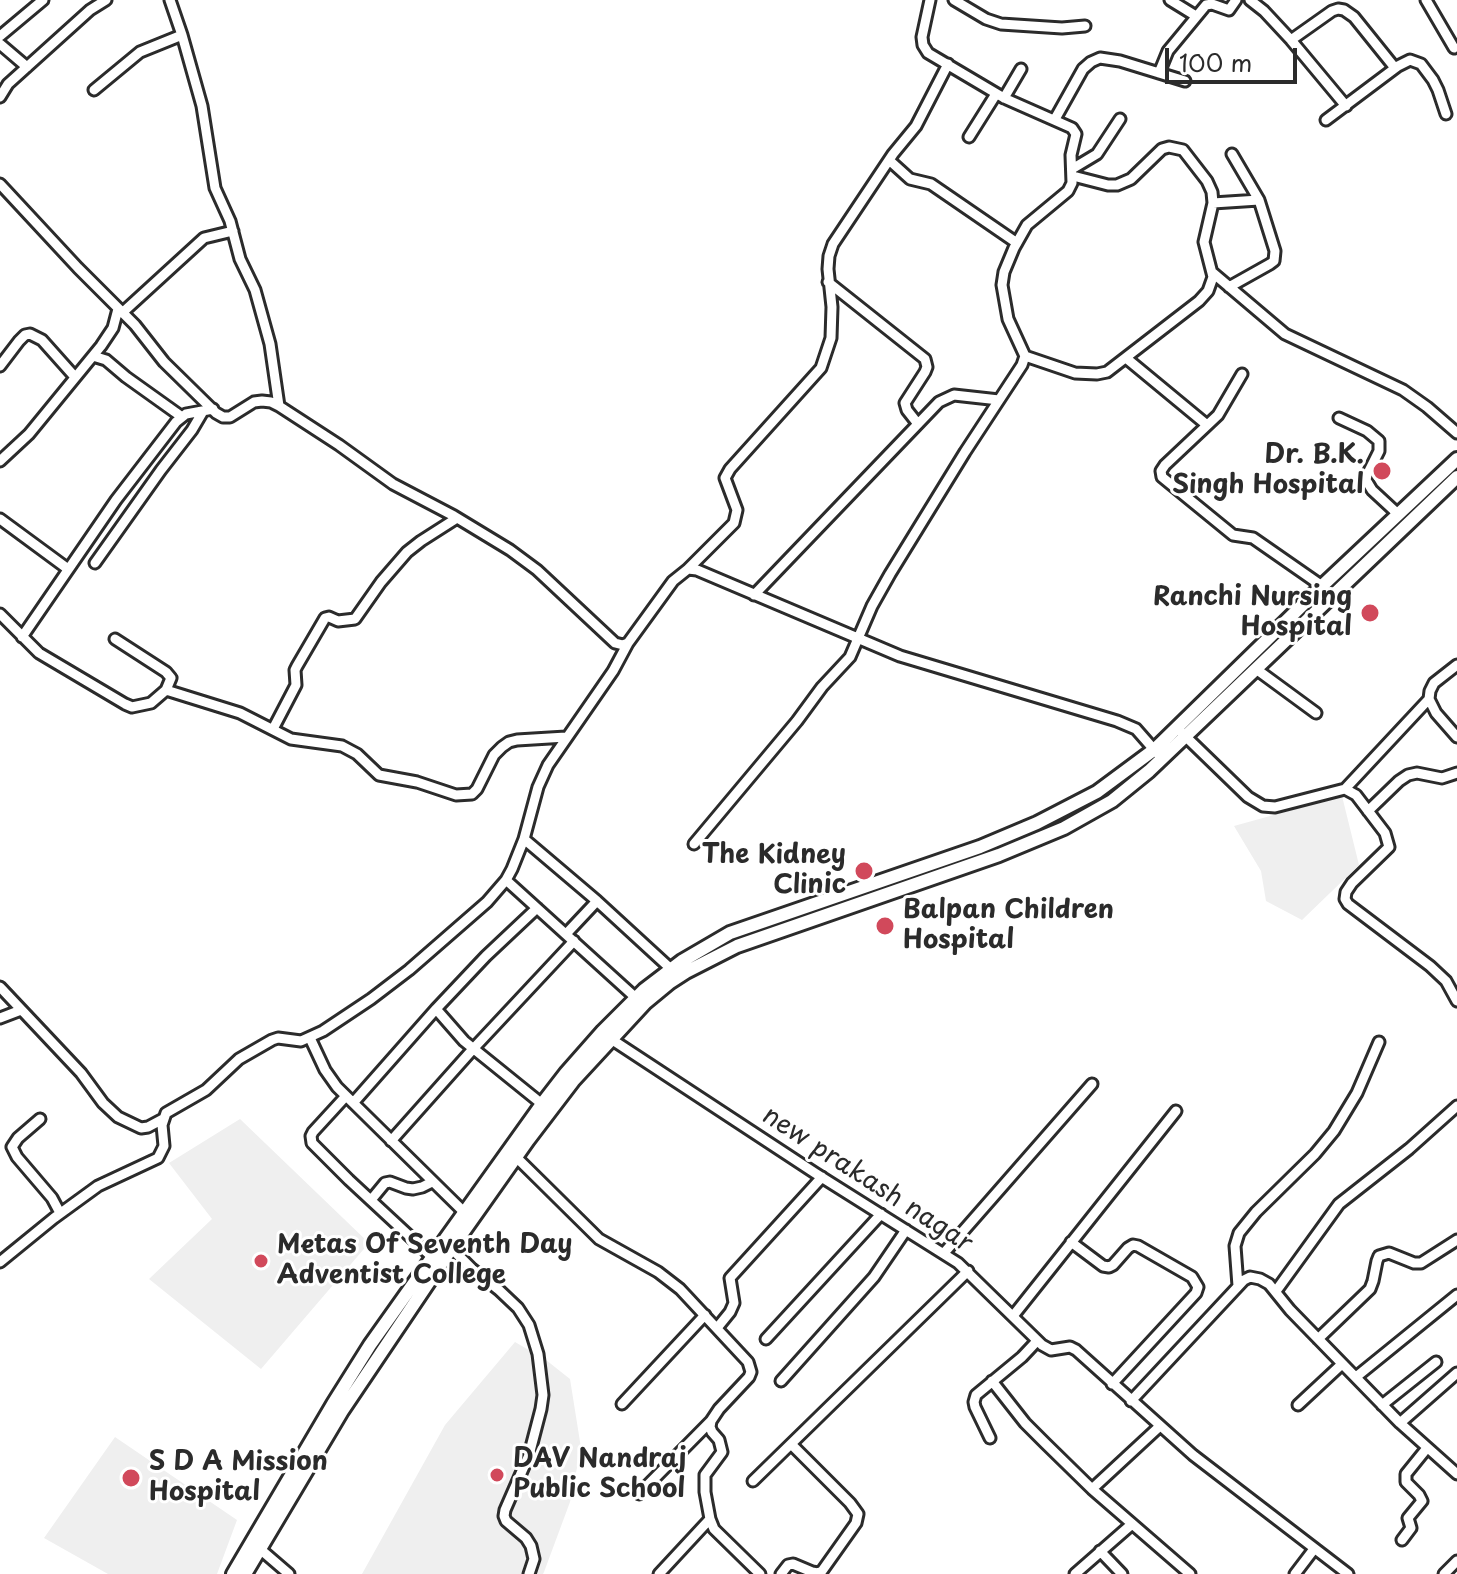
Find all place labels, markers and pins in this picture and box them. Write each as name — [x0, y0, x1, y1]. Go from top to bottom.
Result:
place label: Dr. B.K. Singh Hospital — [1172, 440, 1364, 502]
marker: Dr. B.K. Singh Hospital — [1371, 460, 1393, 482]
place label: Ranchi Nursing Hospital — [1153, 582, 1352, 644]
marker: Ranchi Nursing Hospital — [1359, 602, 1381, 624]
place label: The Kidney Clinic — [702, 840, 846, 902]
marker: The Kidney Clinic — [853, 860, 875, 882]
place label: Balpan Children Hospital — [903, 895, 1114, 956]
marker: Balpan Children Hospital — [874, 915, 896, 937]
place label: Metas Of Seventh Day Adventist College — [277, 1230, 573, 1292]
marker: Metas Of Seventh Day Adventist College — [252, 1252, 270, 1270]
place label: DAV Nandraj Public School — [513, 1444, 687, 1506]
place label: S D A Mission Hospital — [149, 1447, 328, 1508]
marker: DAV Nandraj Public School — [488, 1466, 506, 1484]
marker: S D A Mission Hospital — [120, 1467, 142, 1489]

